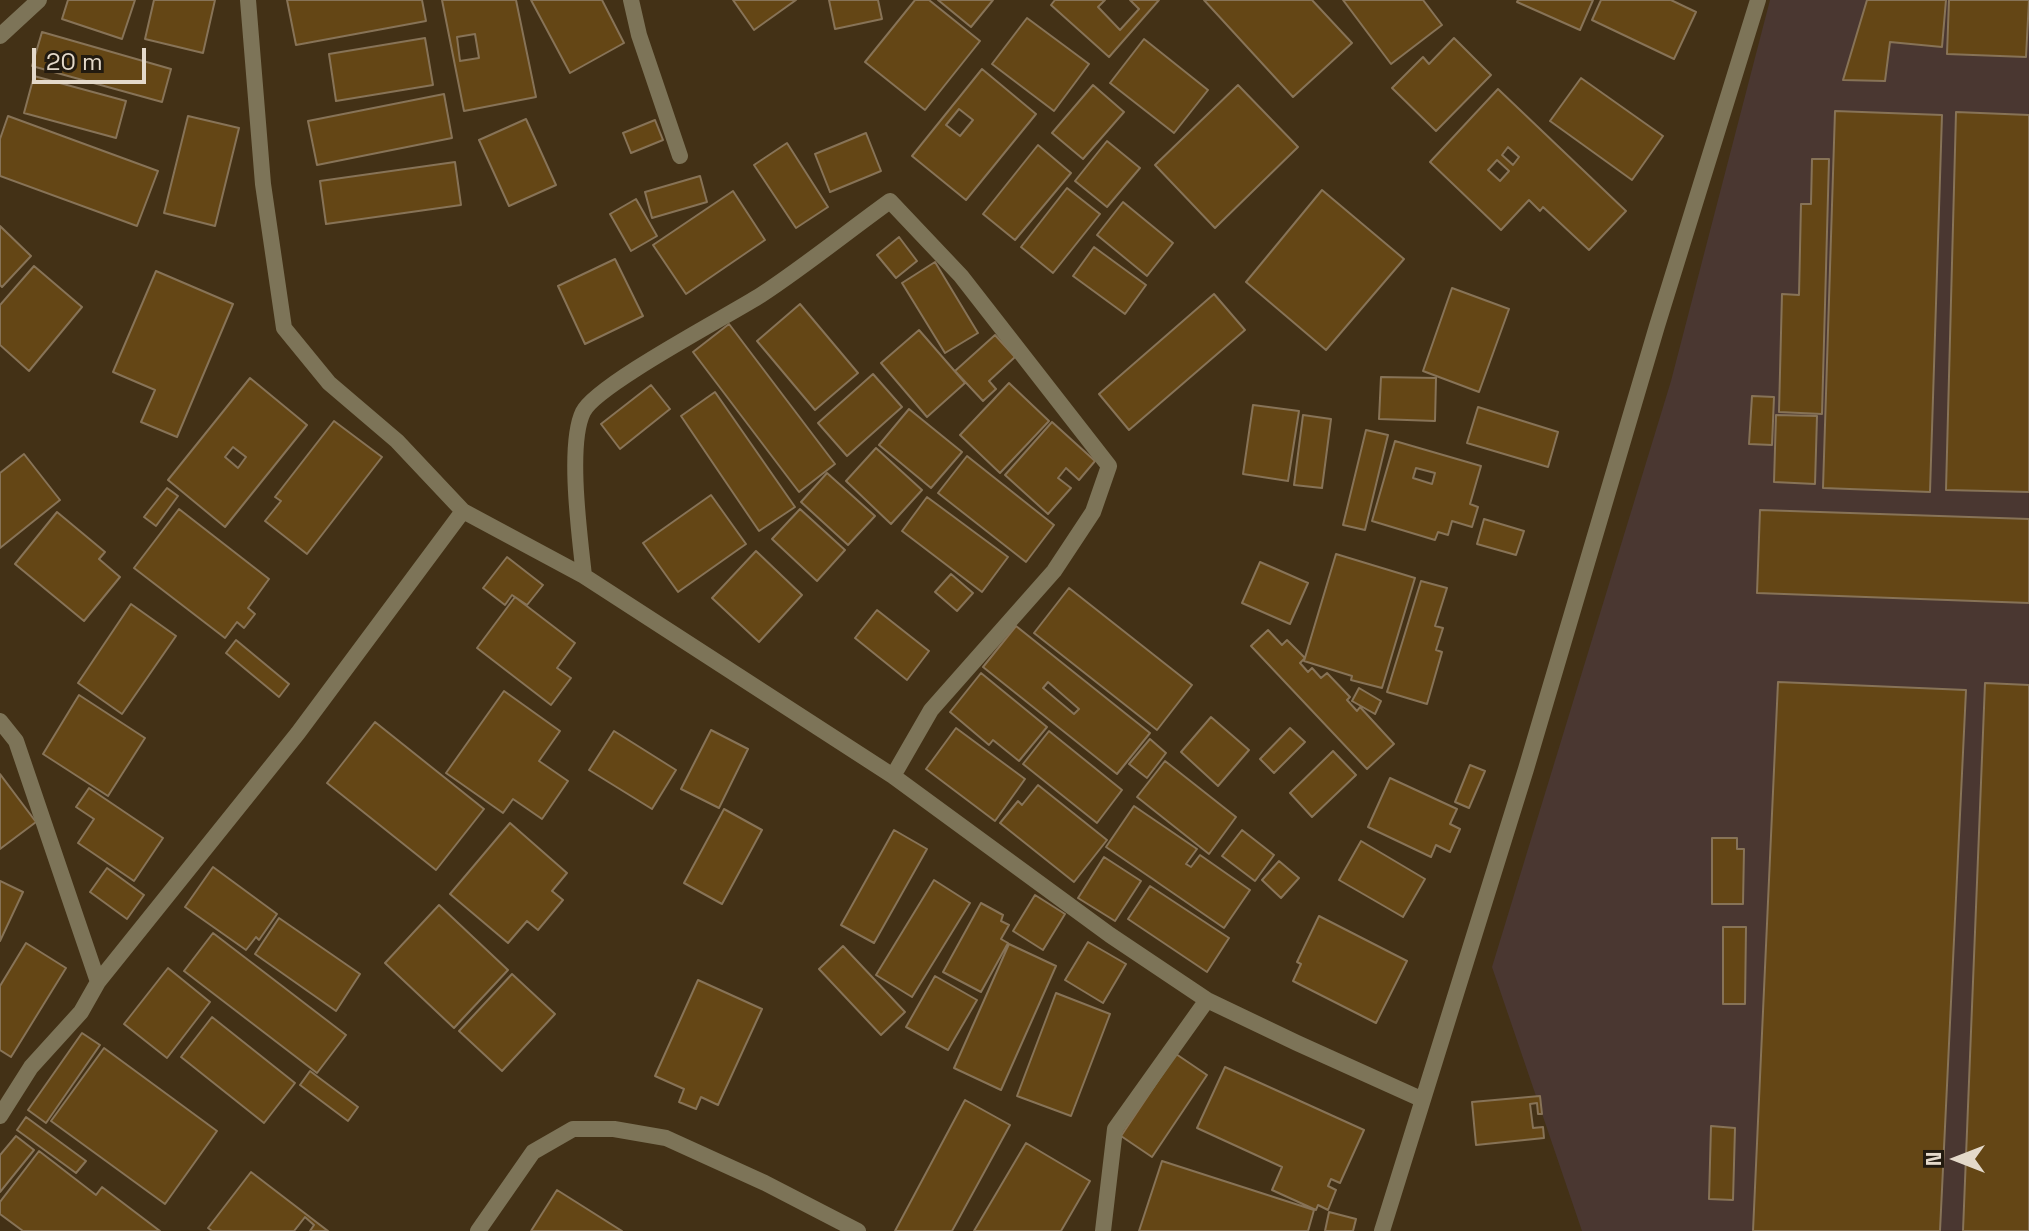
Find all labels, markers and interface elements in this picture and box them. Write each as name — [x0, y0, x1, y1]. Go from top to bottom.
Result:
scale bar — [36, 32, 150, 82]
text: 20 m — [46, 46, 103, 77]
north arrow — [1917, 1119, 1997, 1199]
text: N — [1919, 1152, 1947, 1166]

